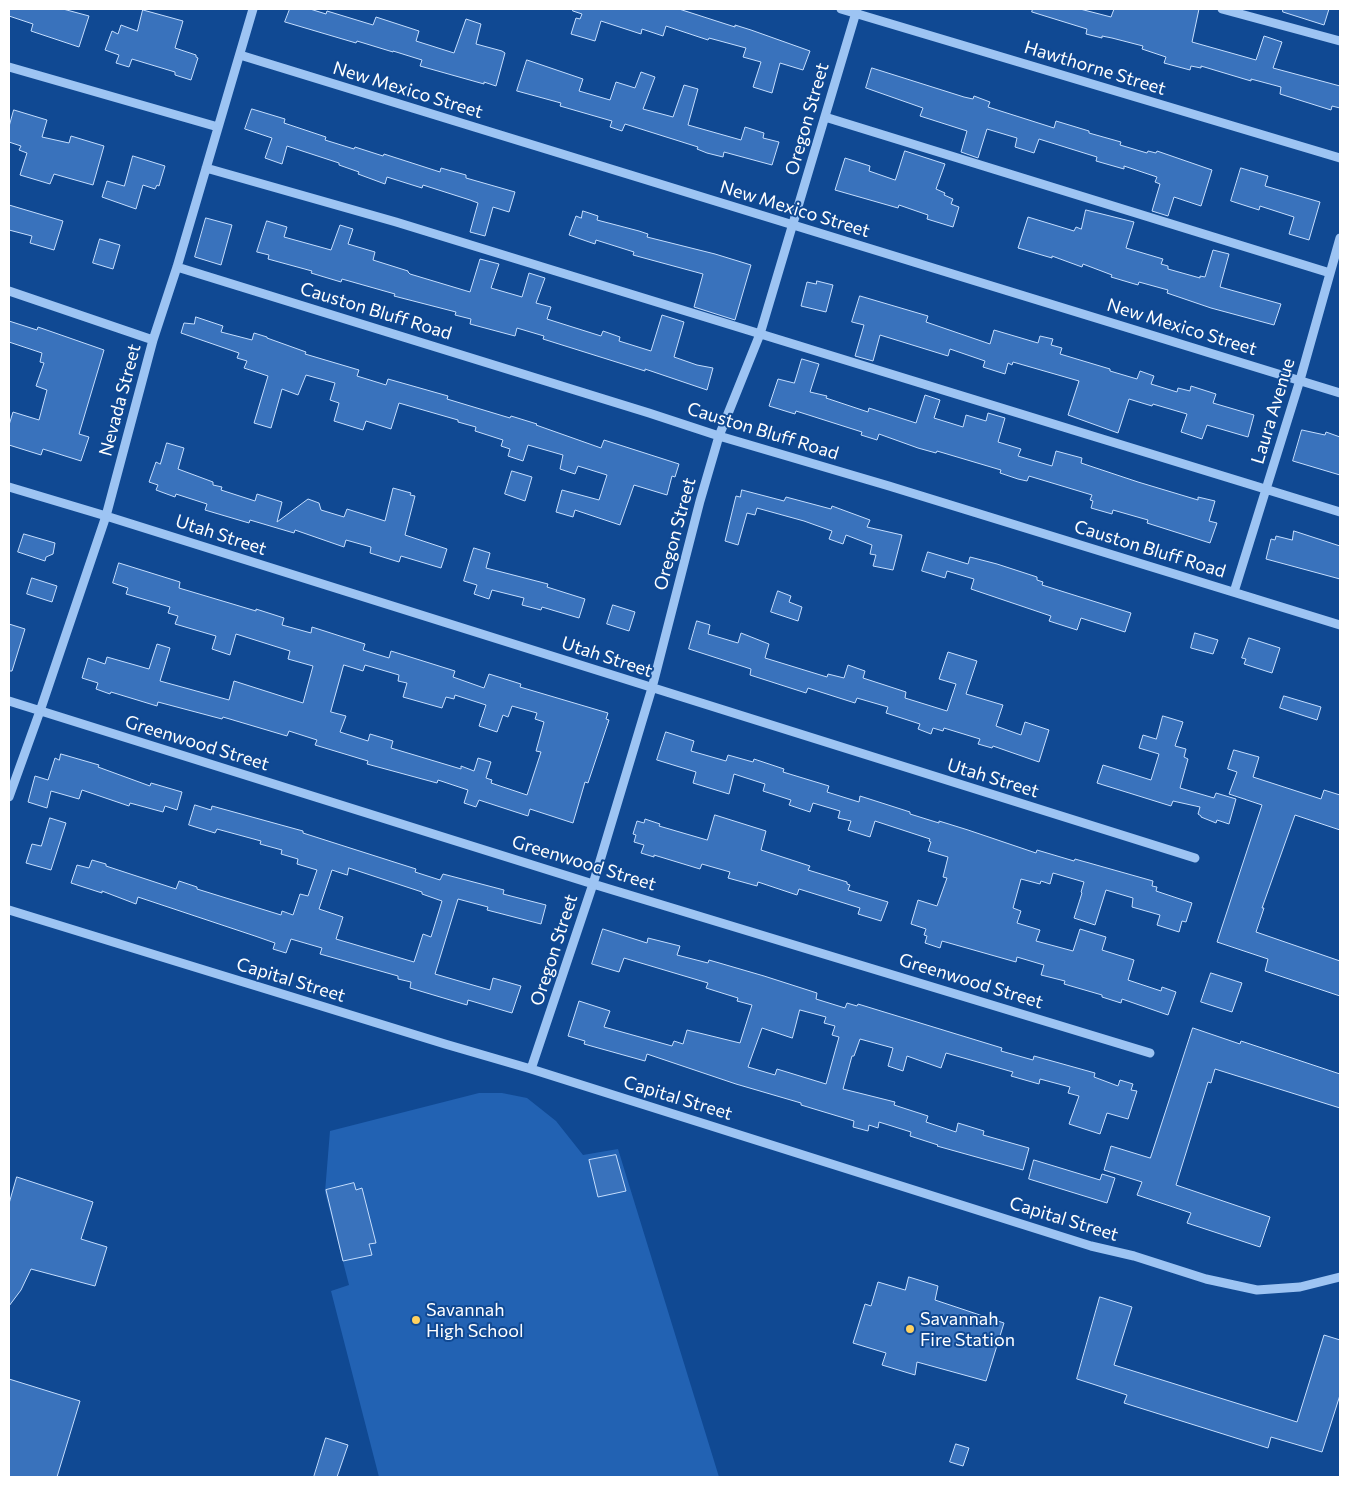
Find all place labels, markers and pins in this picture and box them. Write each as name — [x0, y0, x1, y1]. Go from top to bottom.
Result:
place label: Savannah High School — [426, 1299, 523, 1342]
place label: Savannah Fire Station — [920, 1308, 1015, 1350]
marker: Savannah High School — [410, 1314, 422, 1326]
marker: Savannah Fire Station — [904, 1323, 916, 1335]

